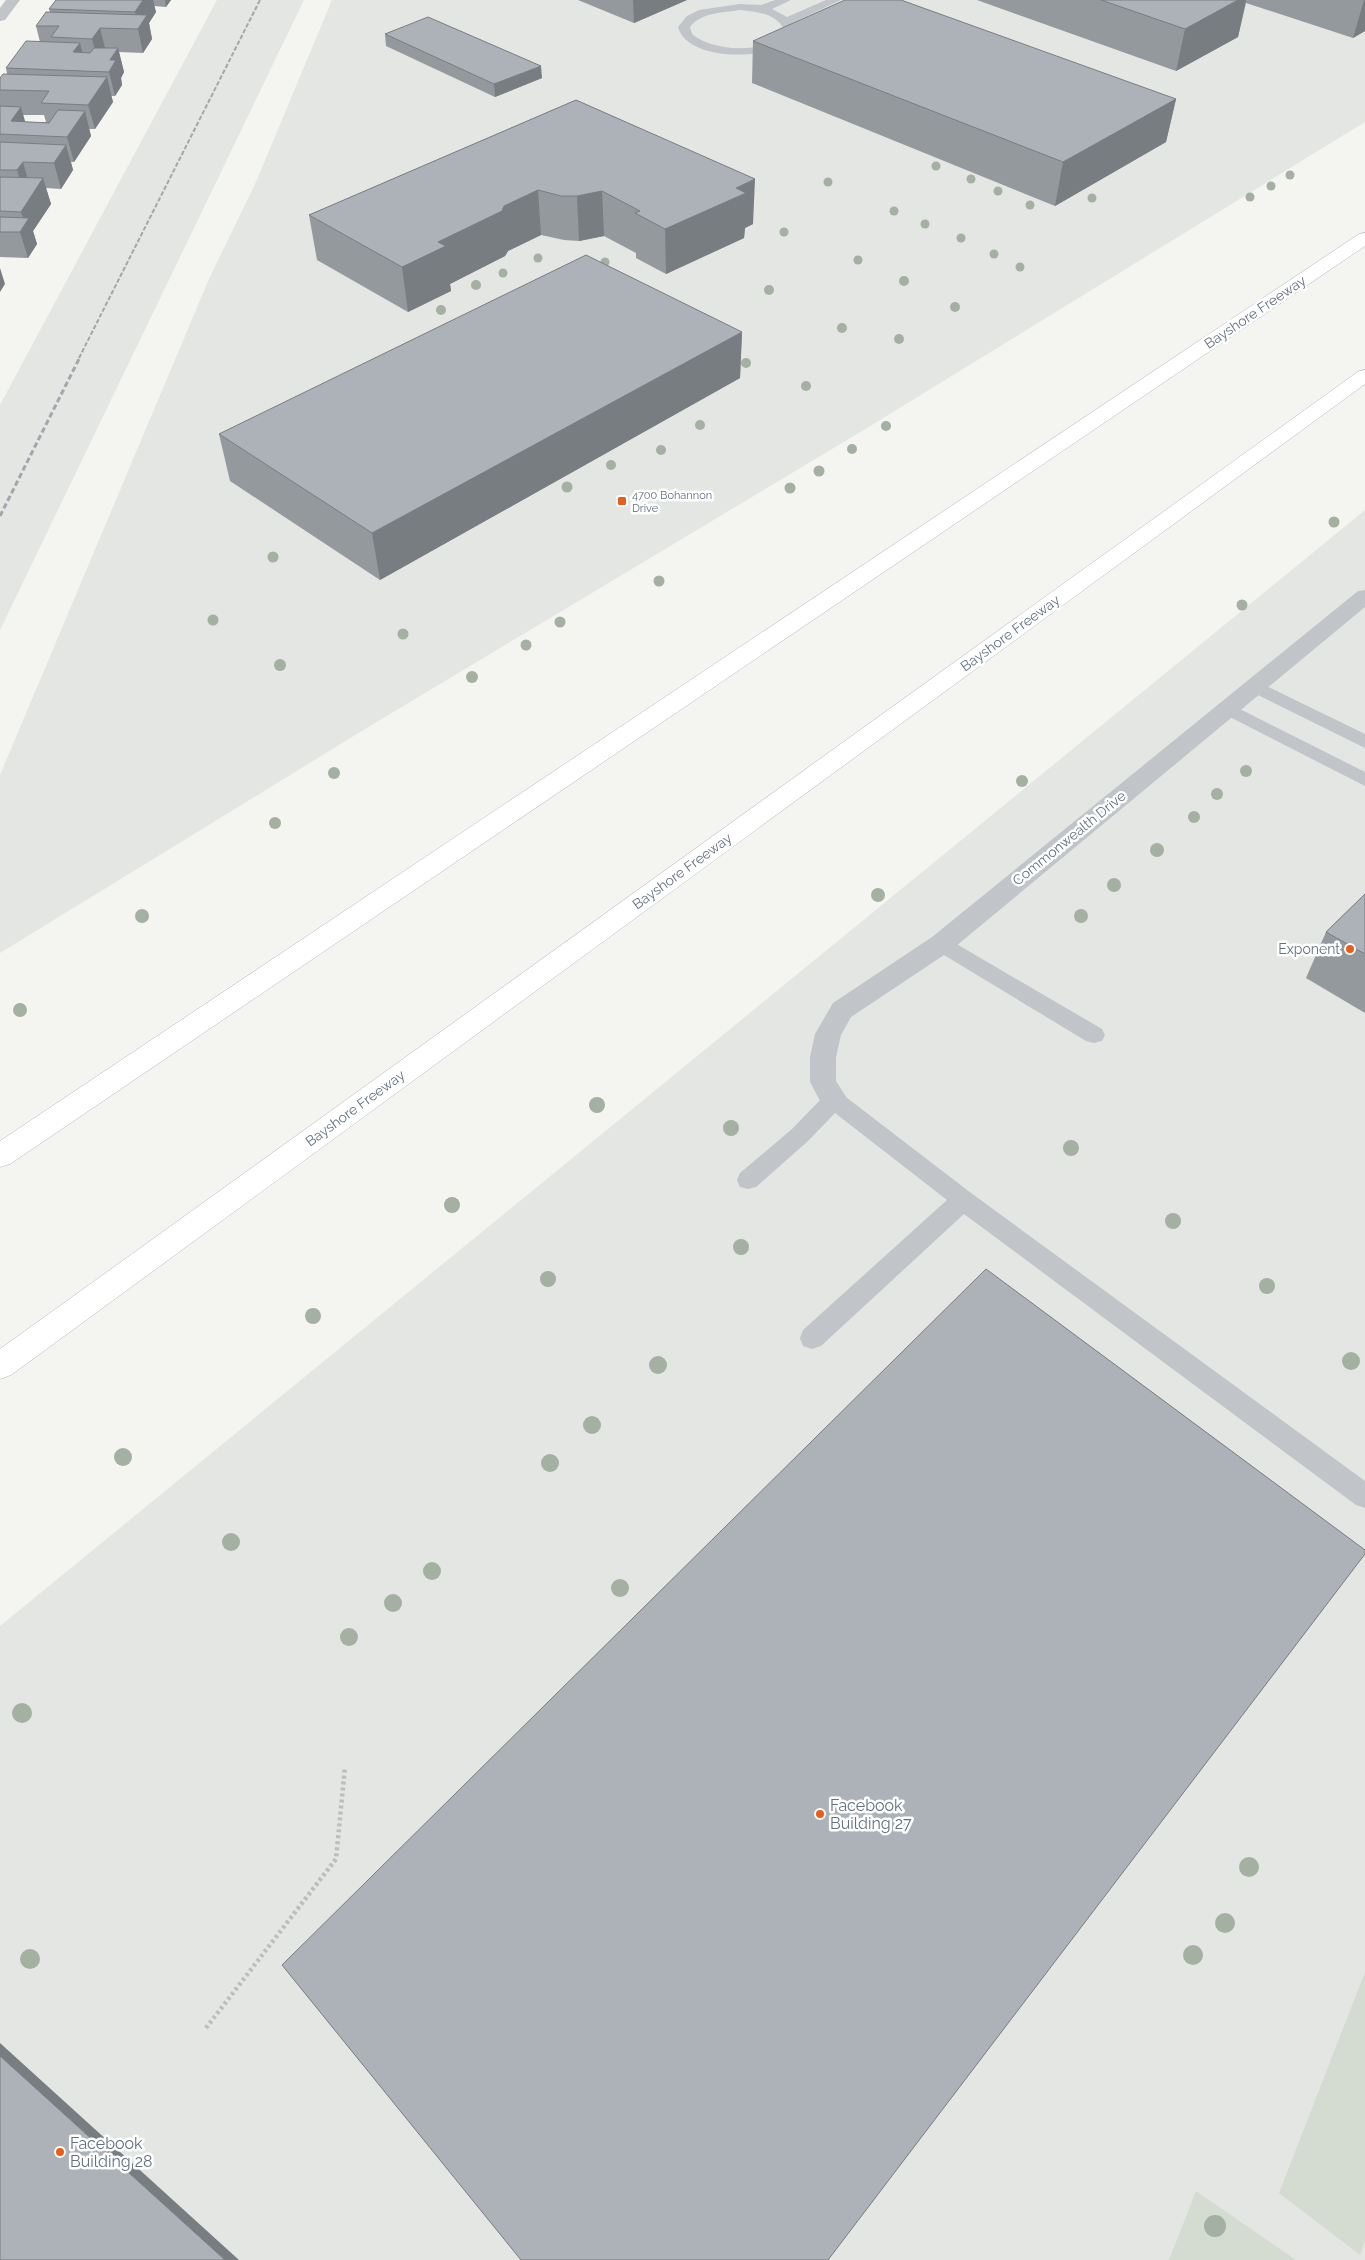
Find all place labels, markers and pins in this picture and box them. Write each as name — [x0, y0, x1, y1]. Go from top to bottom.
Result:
place label: 4700 Bohannon Drive — [632, 489, 712, 515]
marker: 4700 Bohannon Drive — [616, 495, 628, 507]
place label: Exponent — [1278, 941, 1340, 957]
marker: Exponent — [1344, 943, 1356, 955]
place label: Facebook Building 27 — [830, 1796, 912, 1833]
marker: Facebook Building 27 — [814, 1808, 826, 1820]
place label: Facebook Building 28 — [70, 2134, 153, 2171]
marker: Facebook Building 28 — [54, 2146, 66, 2158]

